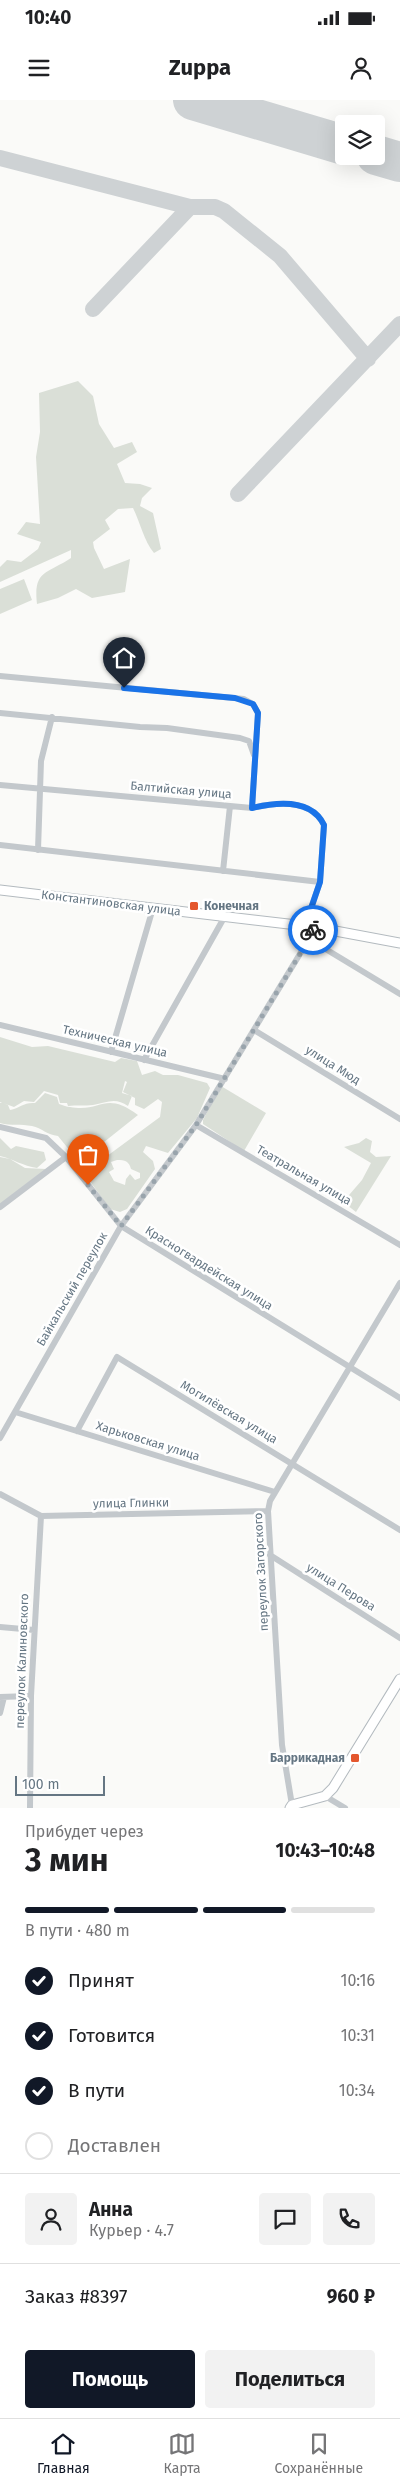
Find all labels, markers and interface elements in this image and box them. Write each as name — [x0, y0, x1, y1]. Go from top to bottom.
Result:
text: 10:40 — [25, 6, 71, 29]
icon: menu — [25, 54, 53, 82]
text: Zuppa — [169, 54, 231, 81]
icon: person — [347, 54, 375, 82]
map controls — [335, 115, 385, 165]
button: layers — [335, 115, 385, 165]
pin — [103, 637, 145, 688]
icon: home — [110, 644, 138, 672]
street label: Балтийская улица — [130, 779, 232, 801]
street label: Константиновская улица — [40, 888, 182, 918]
place label: Конечная — [204, 899, 259, 913]
marker: Конечная — [188, 900, 200, 912]
courier — [288, 905, 338, 955]
icon: bike — [299, 916, 327, 944]
street label: Техническая улица — [61, 1022, 169, 1060]
street label: улица Мюд — [303, 1043, 363, 1088]
pin — [67, 1134, 109, 1185]
icon: bag — [74, 1141, 102, 1169]
street label: Театральная улица — [254, 1142, 354, 1208]
street label: Красногвардейская улица — [143, 1223, 275, 1313]
street label: Байкальский переулок — [34, 1229, 111, 1348]
street label: Могилёвская улица — [178, 1378, 280, 1446]
street label: Харьковская улица — [94, 1419, 202, 1463]
street label: улица Глинки — [93, 1495, 169, 1511]
street label: переулок Загорского — [251, 1512, 271, 1632]
street label: улица Перова — [304, 1560, 378, 1614]
street label: переулок Калиновского — [13, 1593, 31, 1729]
place label: Баррикадная — [270, 1751, 345, 1765]
marker: Баррикадная — [349, 1752, 361, 1764]
scale bar — [15, 1773, 105, 1796]
text: 100 m — [22, 1776, 59, 1793]
text: Прибудет через — [25, 1822, 144, 1841]
text: 10:43–10:48 — [276, 1839, 375, 1862]
text: 3 мин — [25, 1841, 108, 1879]
text: В пути · 480 m — [25, 1921, 130, 1940]
icon: check — [25, 1967, 53, 1995]
text: Принят — [68, 1969, 134, 1992]
text: 10:16 — [340, 1971, 375, 1990]
icon: check — [25, 2022, 53, 2050]
text: Готовится — [68, 2024, 155, 2047]
text: 10:31 — [341, 2026, 375, 2045]
icon: check — [25, 2077, 53, 2105]
text: В пути — [68, 2079, 125, 2102]
text: 10:34 — [339, 2081, 375, 2100]
text: Доставлен — [68, 2134, 161, 2157]
button: person — [25, 2193, 77, 2245]
button: chat — [259, 2193, 311, 2245]
button: phone — [323, 2193, 375, 2245]
text: Анна — [89, 2198, 133, 2221]
text: Курьер · 4.7 — [89, 2221, 174, 2240]
text: Заказ #8397 — [25, 2285, 127, 2308]
text: 960 ₽ — [327, 2285, 375, 2308]
button: Помощь — [25, 2350, 195, 2408]
button: Поделиться — [205, 2350, 375, 2408]
tab: Главная — [37, 2430, 90, 2477]
tab: Карта — [164, 2430, 201, 2477]
tab: Сохранённые — [274, 2430, 363, 2477]

